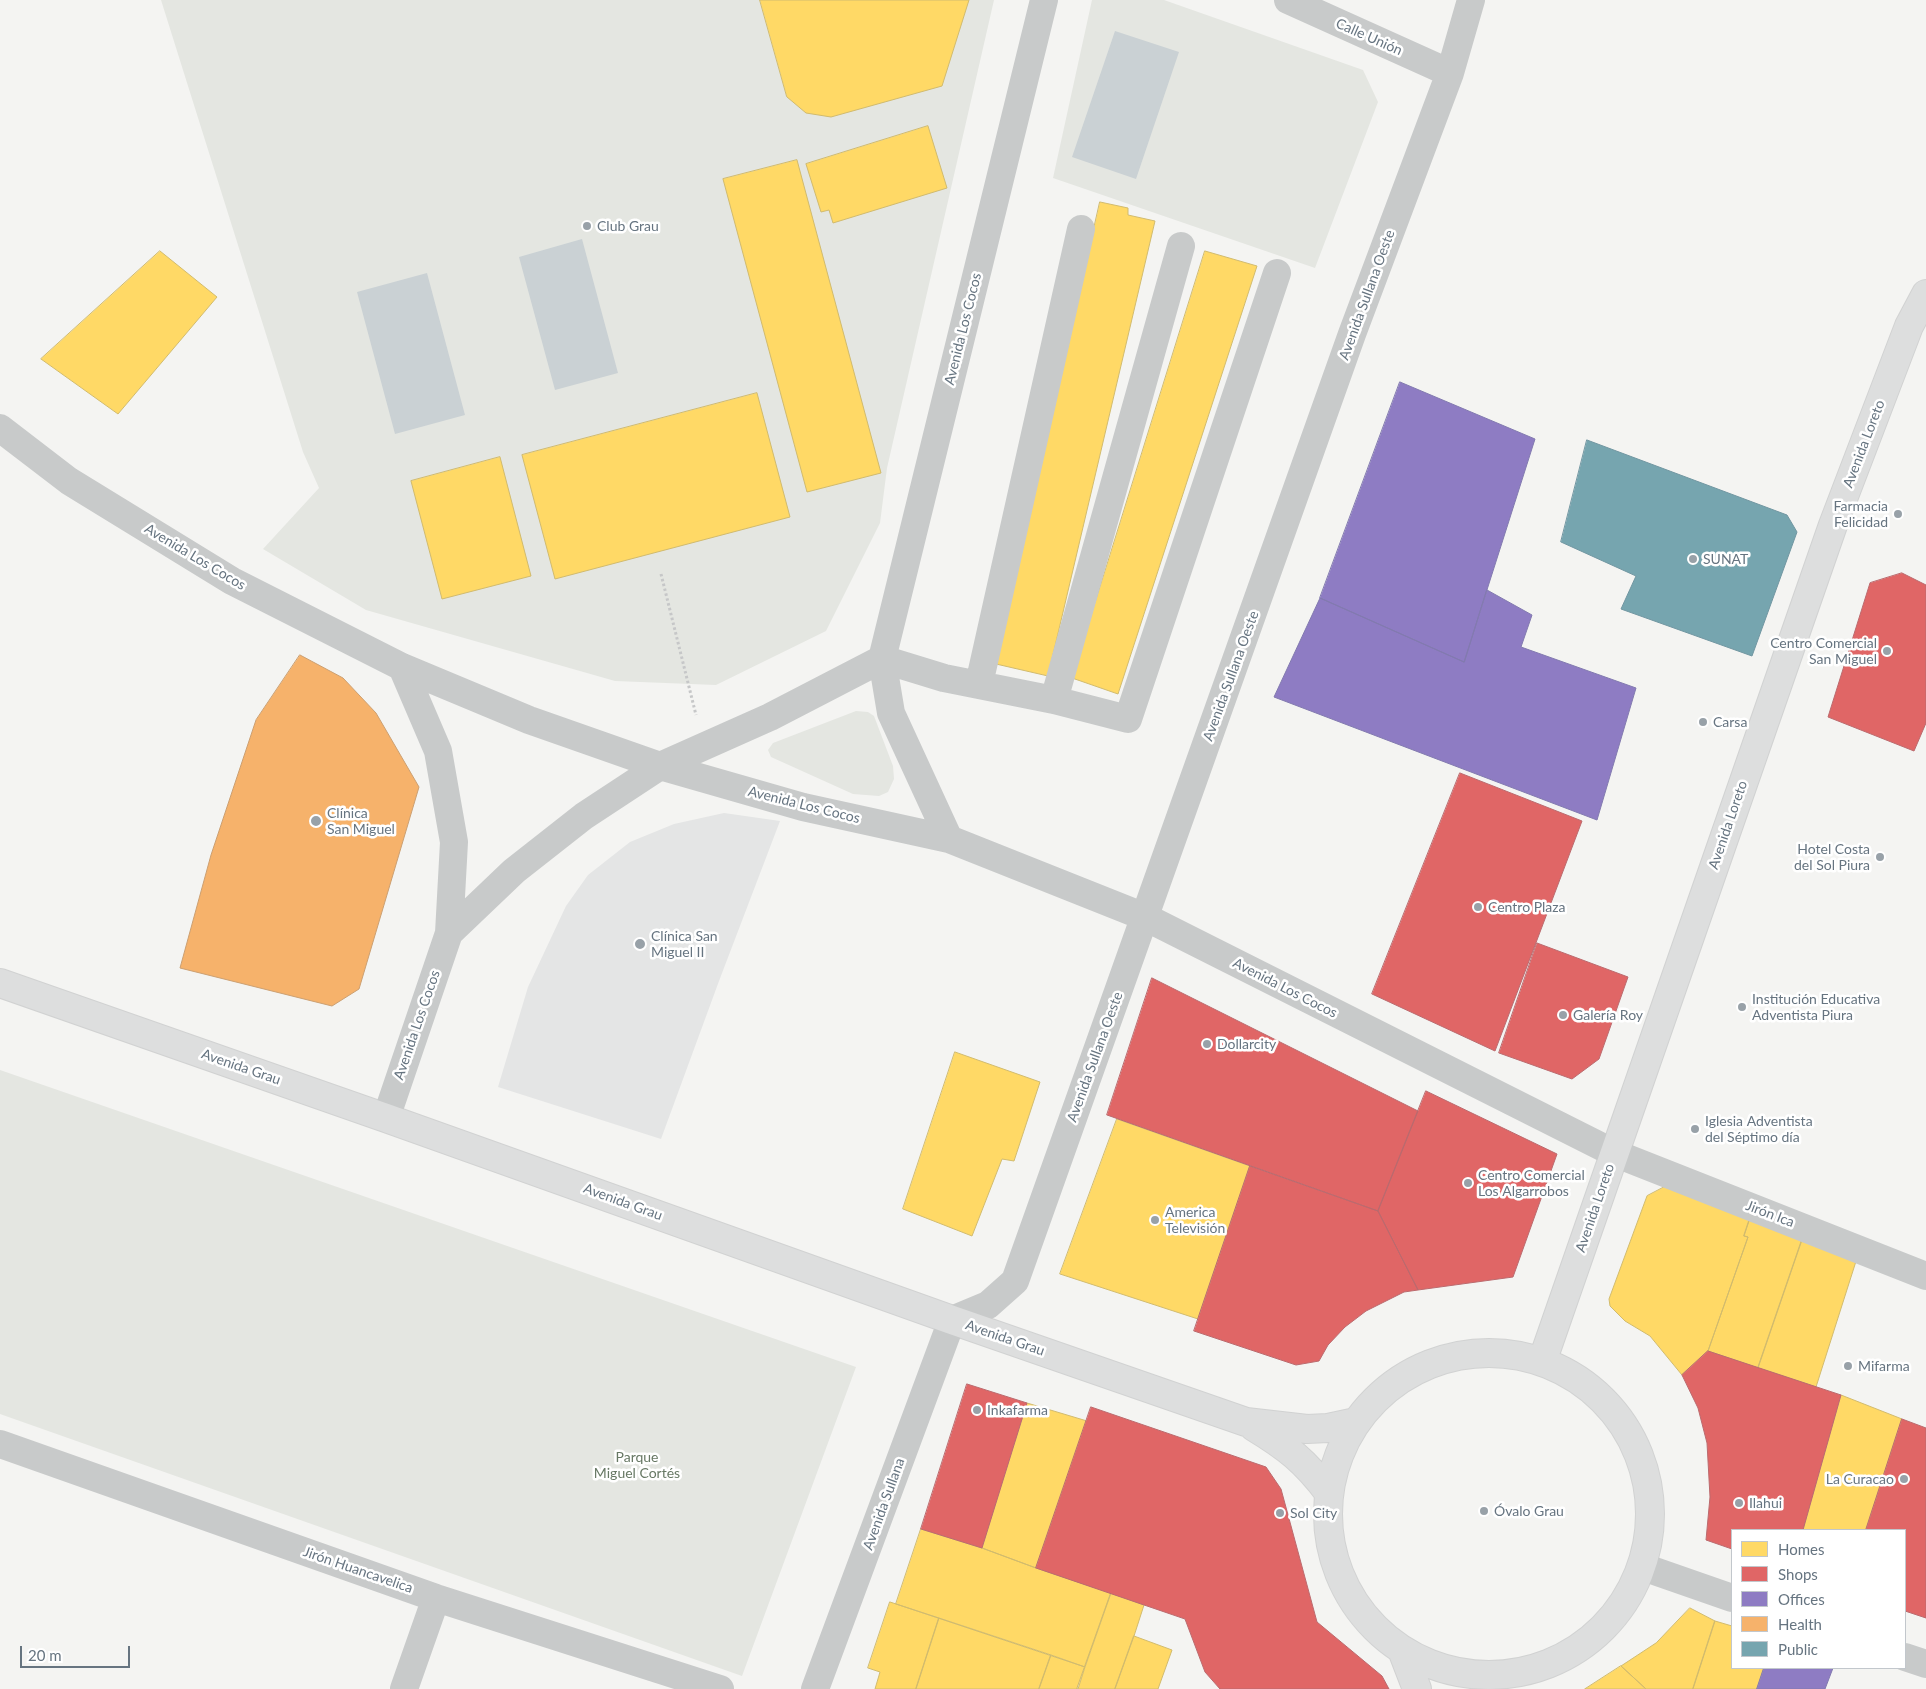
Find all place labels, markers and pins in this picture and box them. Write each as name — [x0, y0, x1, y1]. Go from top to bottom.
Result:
place label: Club Grau — [597, 218, 659, 234]
marker: Club Grau — [581, 220, 593, 232]
place label: Farmacia Felicidad — [1834, 498, 1888, 530]
marker: Farmacia Felicidad — [1892, 508, 1904, 520]
place label: SUNAT — [1703, 551, 1748, 567]
marker: SUNAT — [1687, 553, 1699, 565]
place label: Centro Comercial San Miguel — [1770, 635, 1877, 668]
marker: Centro Comercial San Miguel — [1881, 645, 1893, 657]
place label: Carsa — [1713, 714, 1747, 730]
marker: Carsa — [1697, 716, 1709, 728]
place label: Clínica San Miguel — [327, 805, 395, 838]
marker: Clínica San Miguel — [309, 814, 323, 828]
place label: Hotel Costa del Sol Piura — [1794, 841, 1870, 874]
marker: Hotel Costa del Sol Piura — [1874, 851, 1886, 863]
place label: Centro Plaza — [1488, 899, 1566, 915]
marker: Centro Plaza — [1472, 901, 1484, 913]
place label: Clínica San Miguel II — [651, 928, 718, 960]
marker: Clínica San Miguel II — [633, 937, 647, 951]
place label: Institución Educativa Adventista Piura — [1752, 991, 1880, 1024]
marker: Institución Educativa Adventista Piura — [1736, 1001, 1748, 1013]
place label: Galería Roy — [1573, 1007, 1643, 1023]
marker: Galería Roy — [1557, 1009, 1569, 1021]
place label: Dollarcity — [1217, 1036, 1276, 1052]
marker: Dollarcity — [1201, 1038, 1213, 1050]
place label: Iglesia Adventista del Séptimo día — [1705, 1113, 1813, 1146]
marker: Iglesia Adventista del Séptimo día — [1689, 1123, 1701, 1135]
place label: Centro Comercial Los Algarrobos — [1478, 1167, 1585, 1200]
marker: Centro Comercial Los Algarrobos — [1462, 1177, 1474, 1189]
place label: America Televisión — [1165, 1204, 1225, 1236]
marker: America Televisión — [1149, 1214, 1161, 1226]
place label: Mifarma — [1858, 1358, 1910, 1374]
marker: Mifarma — [1842, 1360, 1854, 1372]
place label: Inkafarma — [987, 1402, 1048, 1418]
marker: Inkafarma — [971, 1404, 983, 1416]
place label: La Curacao — [1826, 1471, 1894, 1487]
marker: La Curacao — [1898, 1473, 1910, 1485]
place label: Ilahui — [1749, 1495, 1782, 1511]
marker: Ilahui — [1733, 1497, 1745, 1509]
place label: Óvalo Grau — [1494, 1503, 1564, 1519]
place label: Sol City — [1290, 1505, 1337, 1521]
marker: Óvalo Grau — [1478, 1505, 1490, 1517]
marker: Sol City — [1274, 1507, 1286, 1519]

